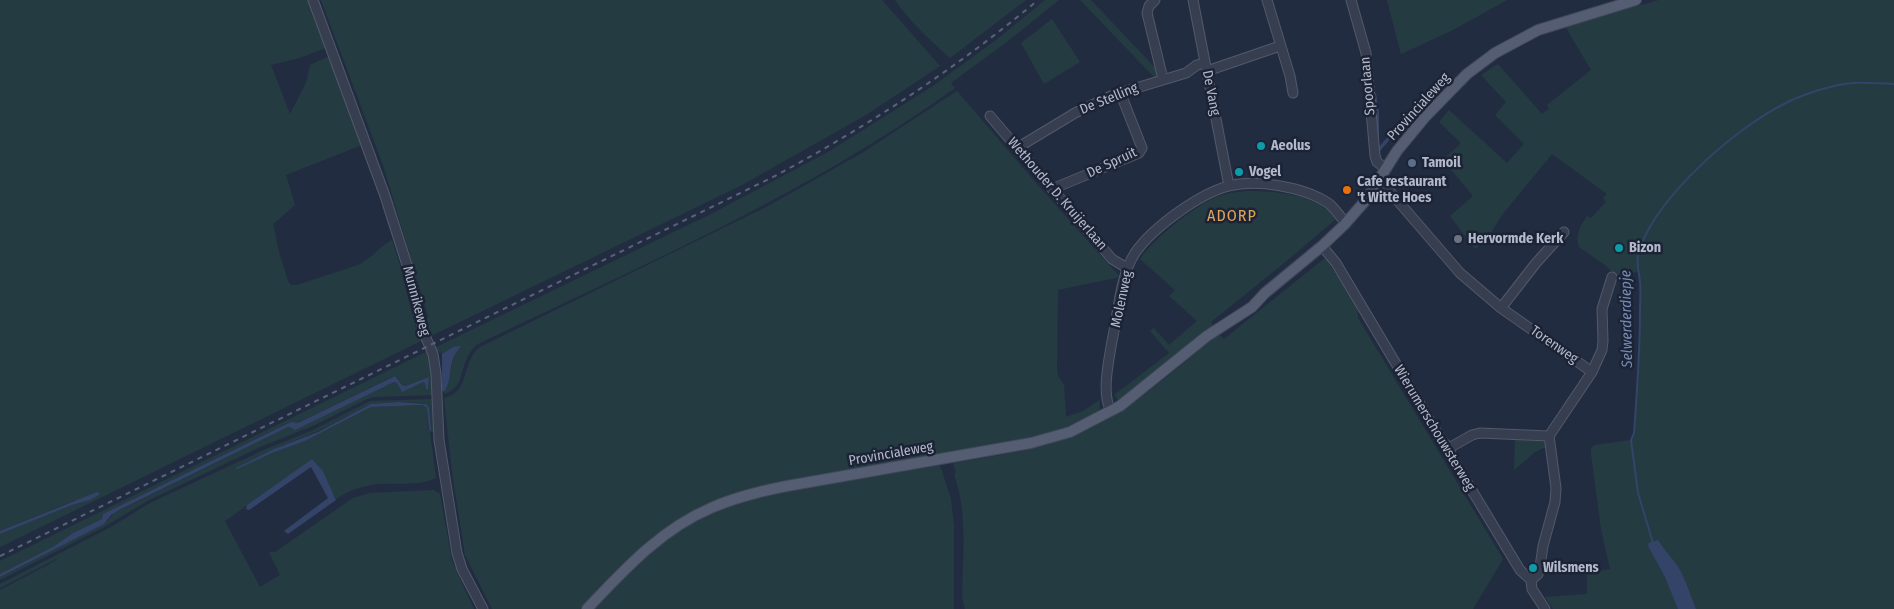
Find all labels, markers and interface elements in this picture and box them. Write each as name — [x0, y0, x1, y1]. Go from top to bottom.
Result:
street label: Spoorlaan — [1357, 56, 1379, 116]
street label: De Vang — [1198, 69, 1224, 117]
street label: Provincialeweg — [1384, 70, 1454, 144]
street label: De Stelling — [1077, 80, 1141, 118]
street label: Wethouder D. Kruijerlaan — [1004, 134, 1110, 254]
place label: Aeolus — [1271, 138, 1310, 154]
marker: Aeolus — [1255, 140, 1267, 152]
street label: De Spruit — [1084, 144, 1140, 182]
place label: Tamoil — [1422, 155, 1461, 171]
marker: Tamoil — [1406, 157, 1418, 169]
place label: Vogel — [1249, 164, 1281, 180]
marker: Vogel — [1233, 166, 1245, 178]
place label: Cafe restaurant 't Witte Hoes — [1357, 174, 1447, 206]
marker: Cafe restaurant 't Witte Hoes — [1341, 184, 1353, 196]
district label: ADORP — [1206, 207, 1258, 227]
place label: Hervormde Kerk — [1468, 231, 1563, 247]
marker: Hervormde Kerk — [1452, 233, 1464, 245]
place label: Bizon — [1629, 240, 1661, 256]
marker: Bizon — [1613, 242, 1625, 254]
street label: Munnikeweg — [399, 264, 433, 338]
street label: Molenweg — [1108, 269, 1136, 329]
water label: Selwerderdiepje — [1617, 270, 1637, 368]
street label: Torenweg — [1527, 322, 1581, 368]
street label: Wierumerschouwsterweg — [1390, 362, 1478, 494]
street label: Provincialeweg — [847, 438, 935, 470]
place label: Wilsmens — [1543, 560, 1599, 576]
marker: Wilsmens — [1527, 562, 1539, 574]

